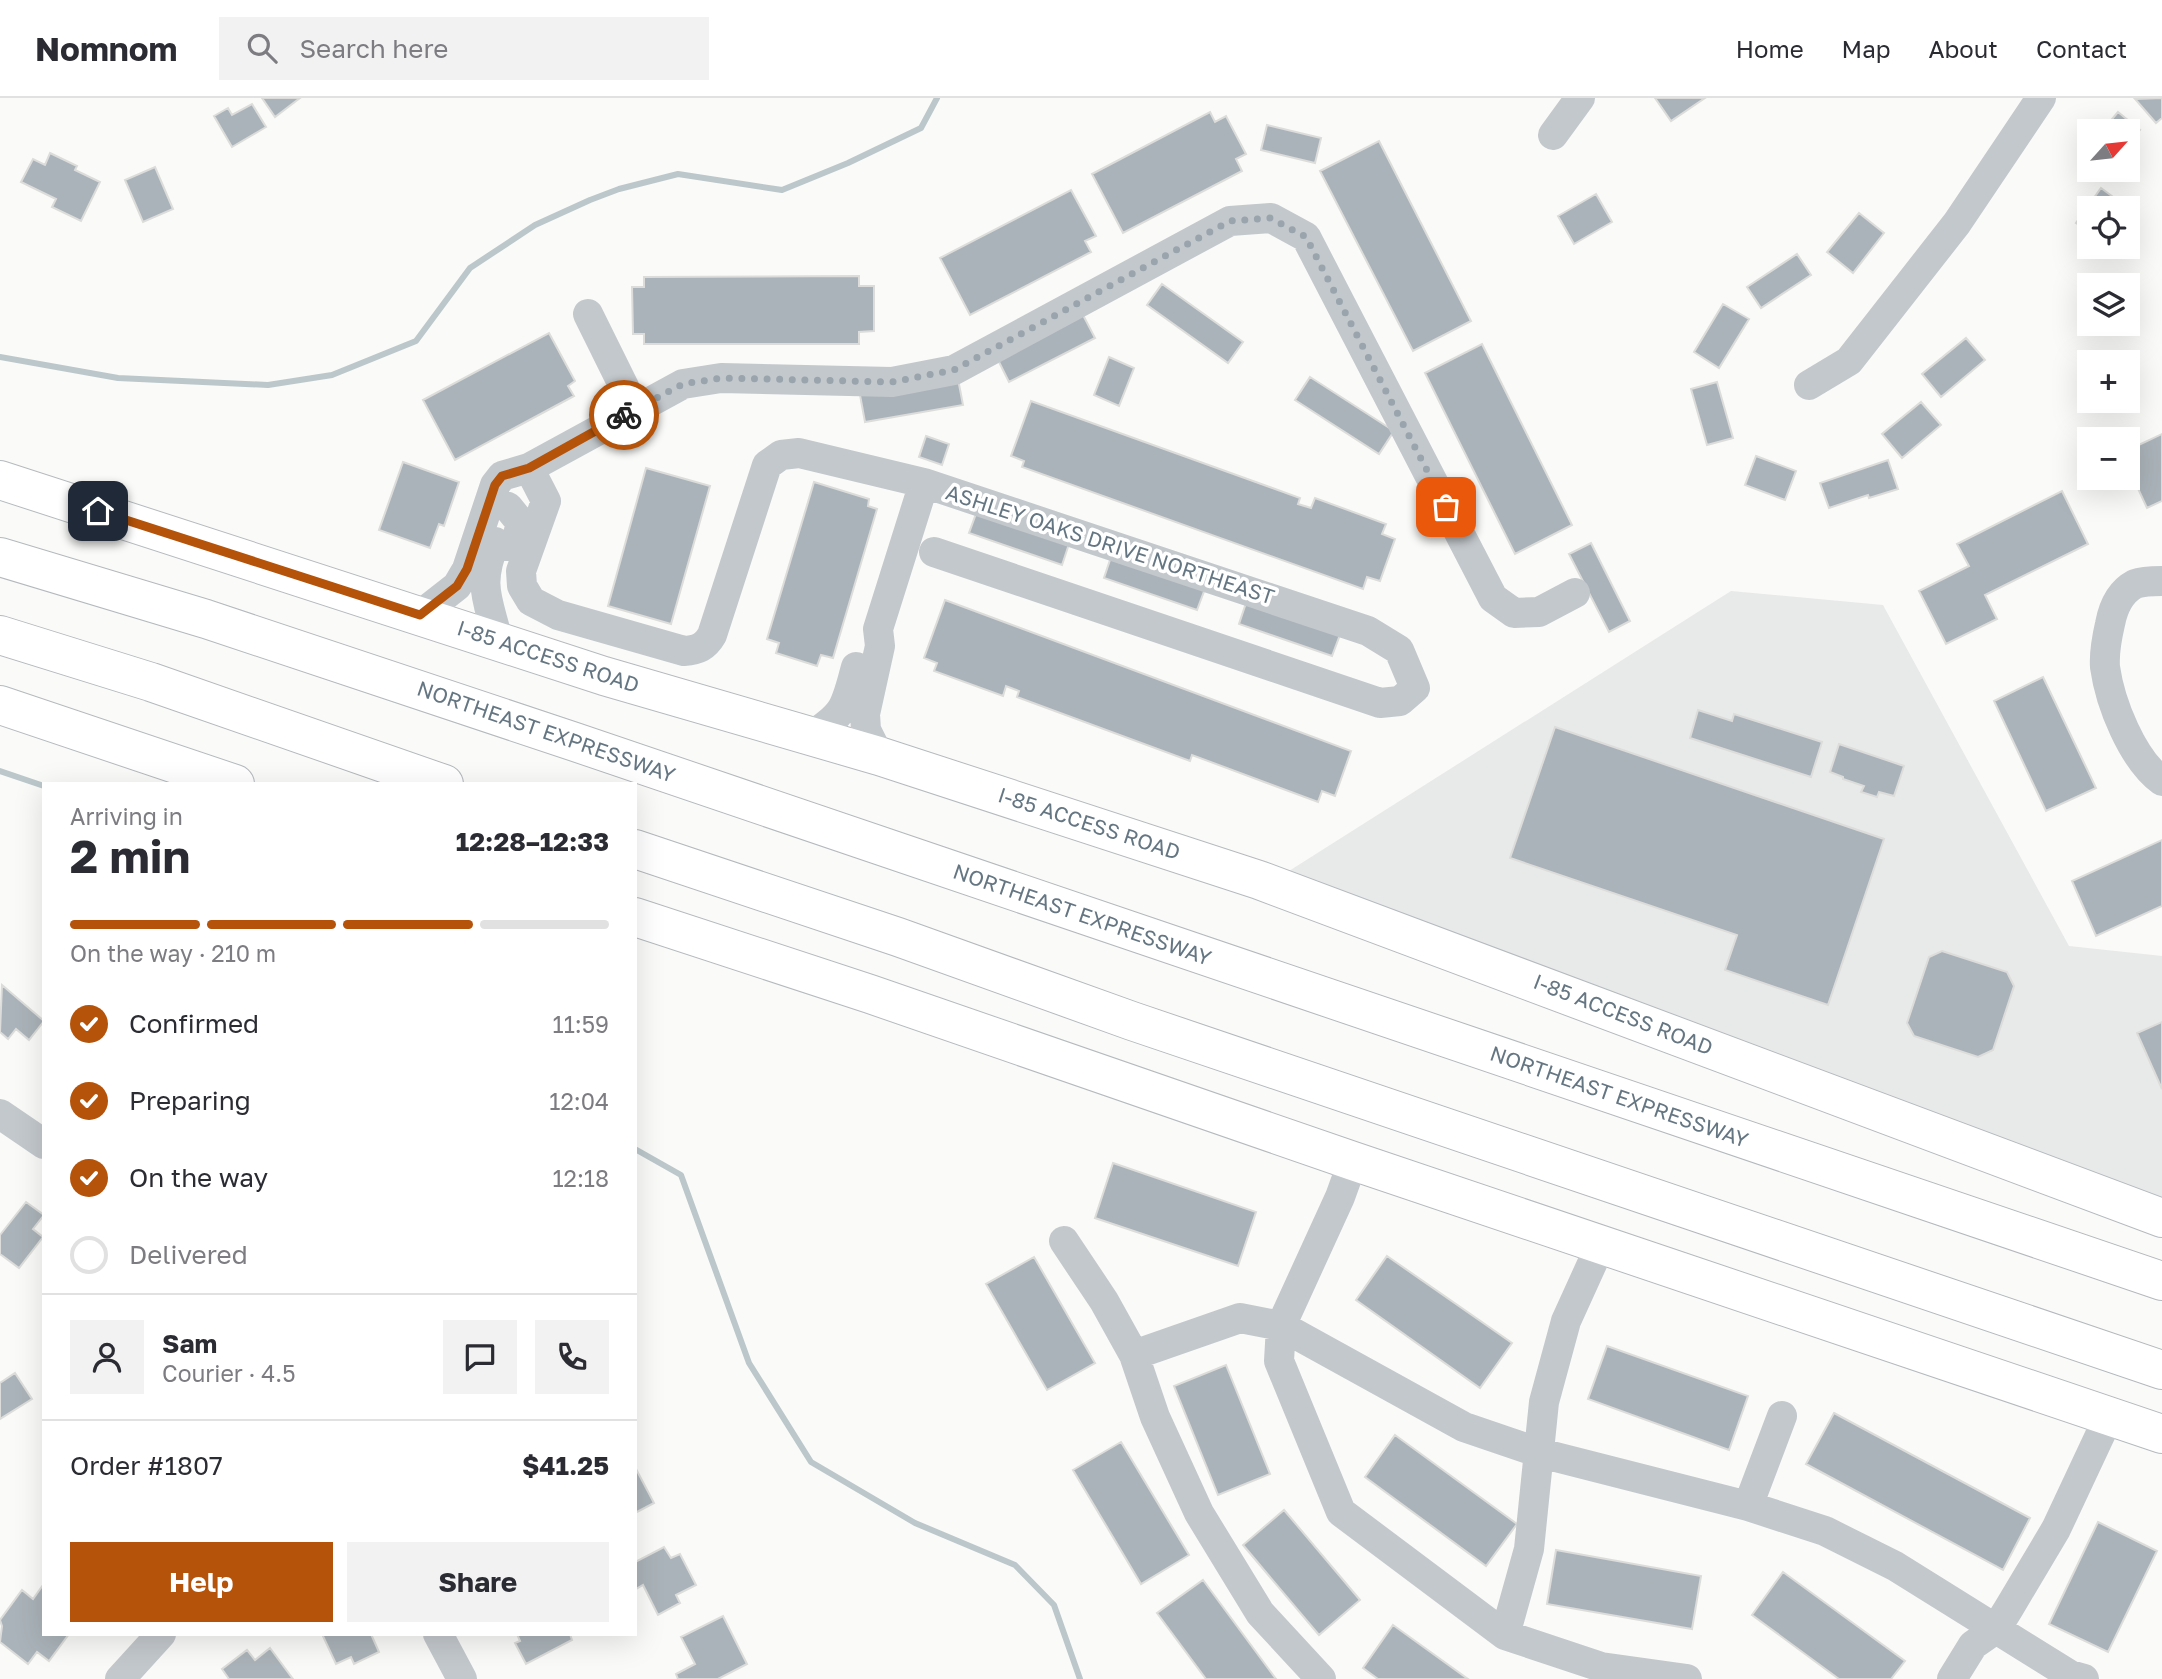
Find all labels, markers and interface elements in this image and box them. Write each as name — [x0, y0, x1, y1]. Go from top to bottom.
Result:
search box — [219, 17, 709, 80]
text: Nomnom — [35, 29, 177, 68]
icon: search — [243, 29, 281, 67]
text: Search here — [299, 33, 448, 64]
text: Home — [1736, 34, 1804, 63]
text: Map — [1842, 34, 1891, 63]
text: About — [1929, 34, 1998, 63]
text: Contact — [2036, 34, 2127, 63]
north arrow — [2077, 119, 2140, 182]
map controls — [2077, 119, 2140, 490]
button: locate — [2077, 196, 2140, 259]
button: layers — [2077, 273, 2140, 336]
button: + — [2077, 350, 2140, 413]
courier — [589, 380, 659, 450]
icon: bike — [605, 396, 643, 434]
button: − — [2077, 427, 2140, 490]
pin — [1416, 477, 1476, 537]
street label: ASHLEY OAKS DRIVE NORTHEAST — [943, 479, 1278, 610]
pin — [68, 481, 128, 541]
icon: bag — [1427, 488, 1465, 526]
icon: home — [79, 492, 117, 530]
street label: I-85 ACCESS ROAD — [454, 614, 643, 698]
street label: NORTHEAST EXPRESSWAY — [414, 675, 679, 788]
street label: I-85 ACCESS ROAD — [995, 781, 1184, 865]
text: Arriving in — [70, 802, 183, 830]
text: 12:28–12:33 — [456, 826, 609, 857]
text: 2 min — [70, 828, 190, 883]
street label: NORTHEAST EXPRESSWAY — [950, 858, 1215, 971]
text: On the way · 210 m — [70, 939, 276, 967]
street label: I-85 ACCESS ROAD — [1530, 968, 1717, 1060]
icon: check — [70, 1005, 108, 1043]
text: Confirmed — [129, 1008, 259, 1039]
text: 11:59 — [553, 1010, 609, 1038]
street label: NORTHEAST EXPRESSWAY — [1487, 1040, 1752, 1153]
icon: check — [70, 1082, 108, 1120]
text: Preparing — [129, 1085, 251, 1116]
text: 12:04 — [549, 1087, 609, 1115]
icon: check — [70, 1159, 108, 1197]
text: On the way — [129, 1162, 268, 1193]
text: 12:18 — [552, 1164, 609, 1192]
text: Delivered — [129, 1239, 248, 1270]
button: person — [70, 1320, 144, 1394]
button: chat — [443, 1320, 517, 1394]
button: phone — [535, 1320, 609, 1394]
text: Sam — [162, 1328, 217, 1359]
text: Courier · 4.5 — [162, 1359, 295, 1387]
text: Order #1807 — [70, 1450, 223, 1481]
text: $41.25 — [522, 1450, 609, 1481]
button: Help — [70, 1542, 333, 1622]
button: Share — [347, 1542, 609, 1622]

